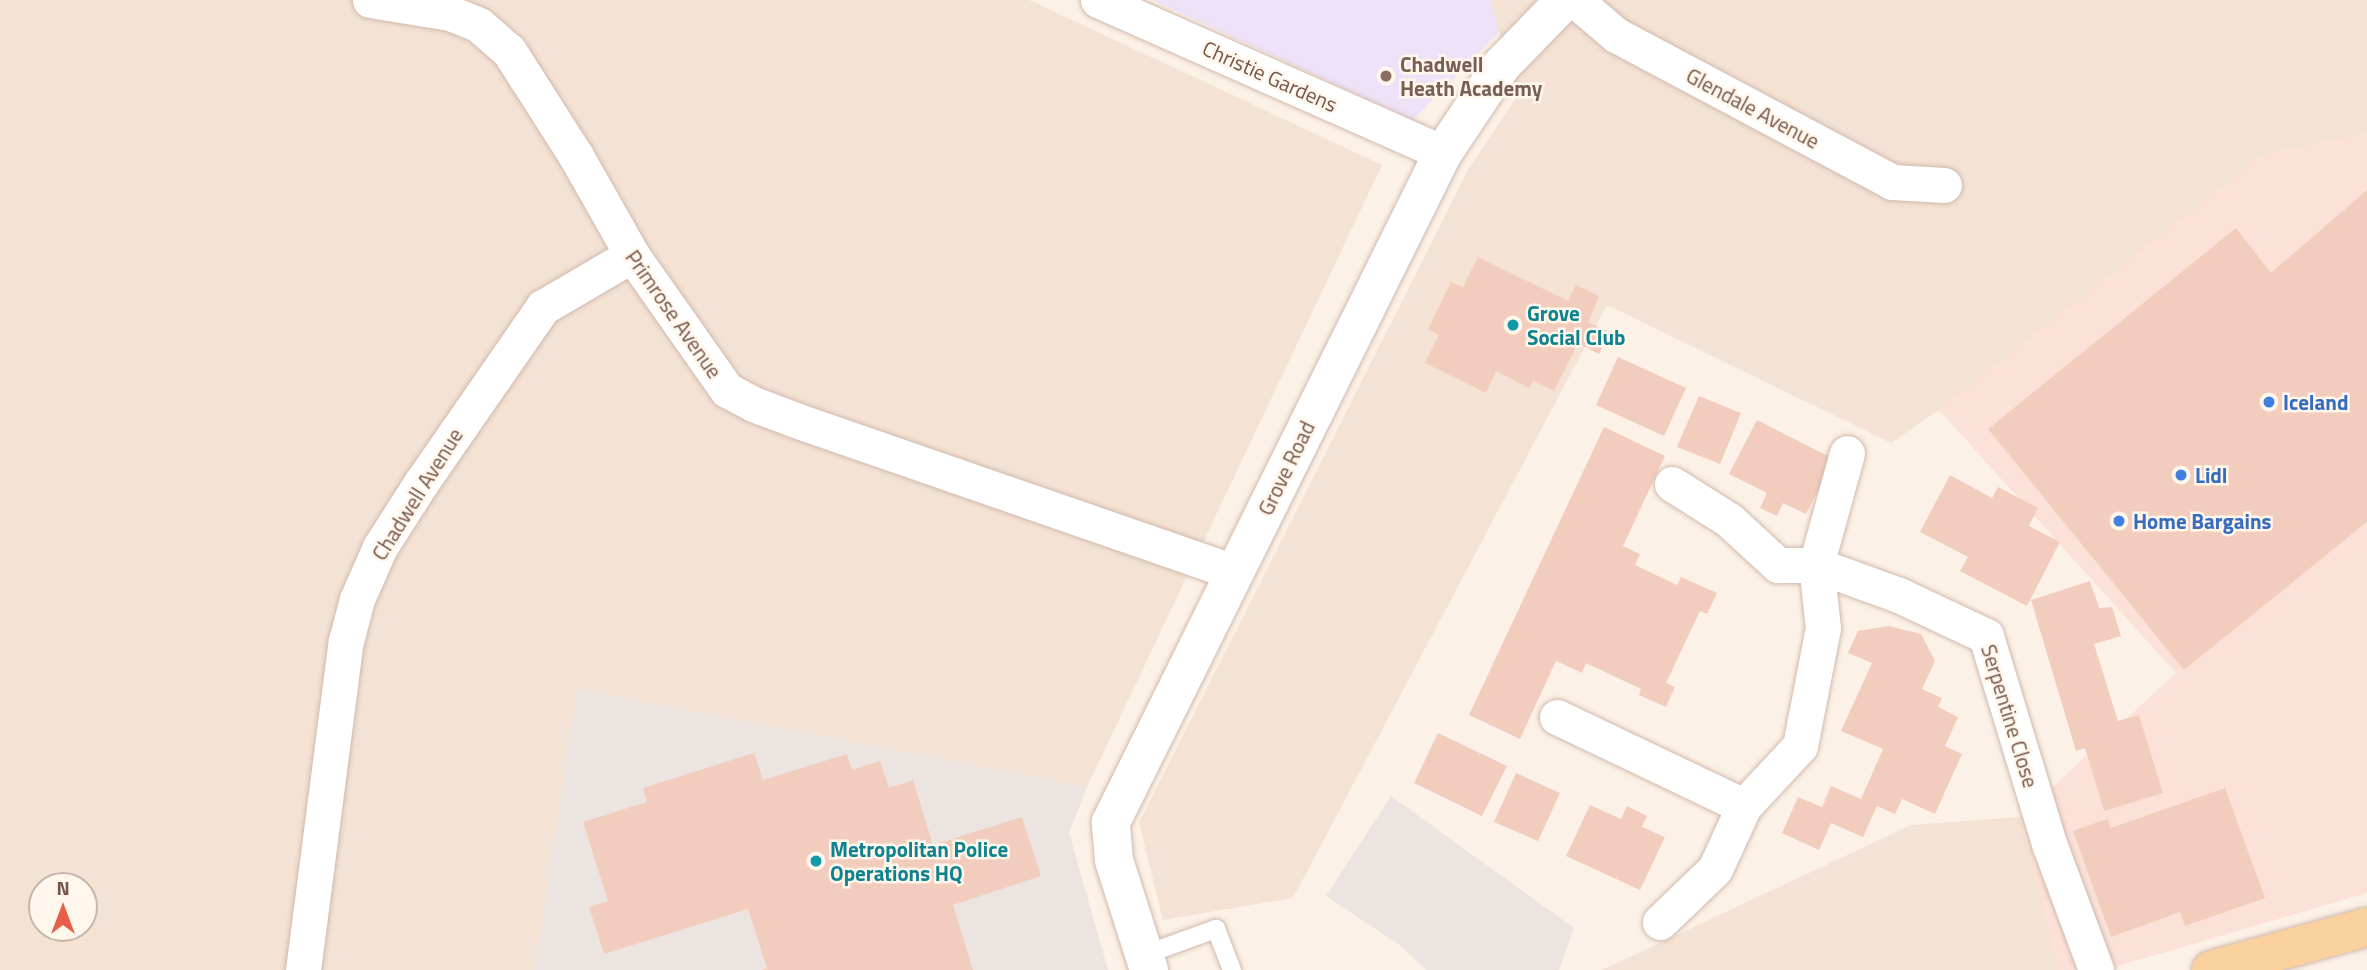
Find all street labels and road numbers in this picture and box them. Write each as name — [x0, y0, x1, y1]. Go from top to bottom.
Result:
street label: Christie Gardens — [1199, 35, 1341, 117]
street label: Glendale Avenue — [1682, 62, 1824, 154]
street label: Primrose Avenue — [620, 245, 728, 383]
street label: Grove Road — [1252, 417, 1320, 519]
street label: Chadwell Avenue — [366, 423, 468, 565]
street label: Serpentine Close — [1976, 641, 2044, 791]

